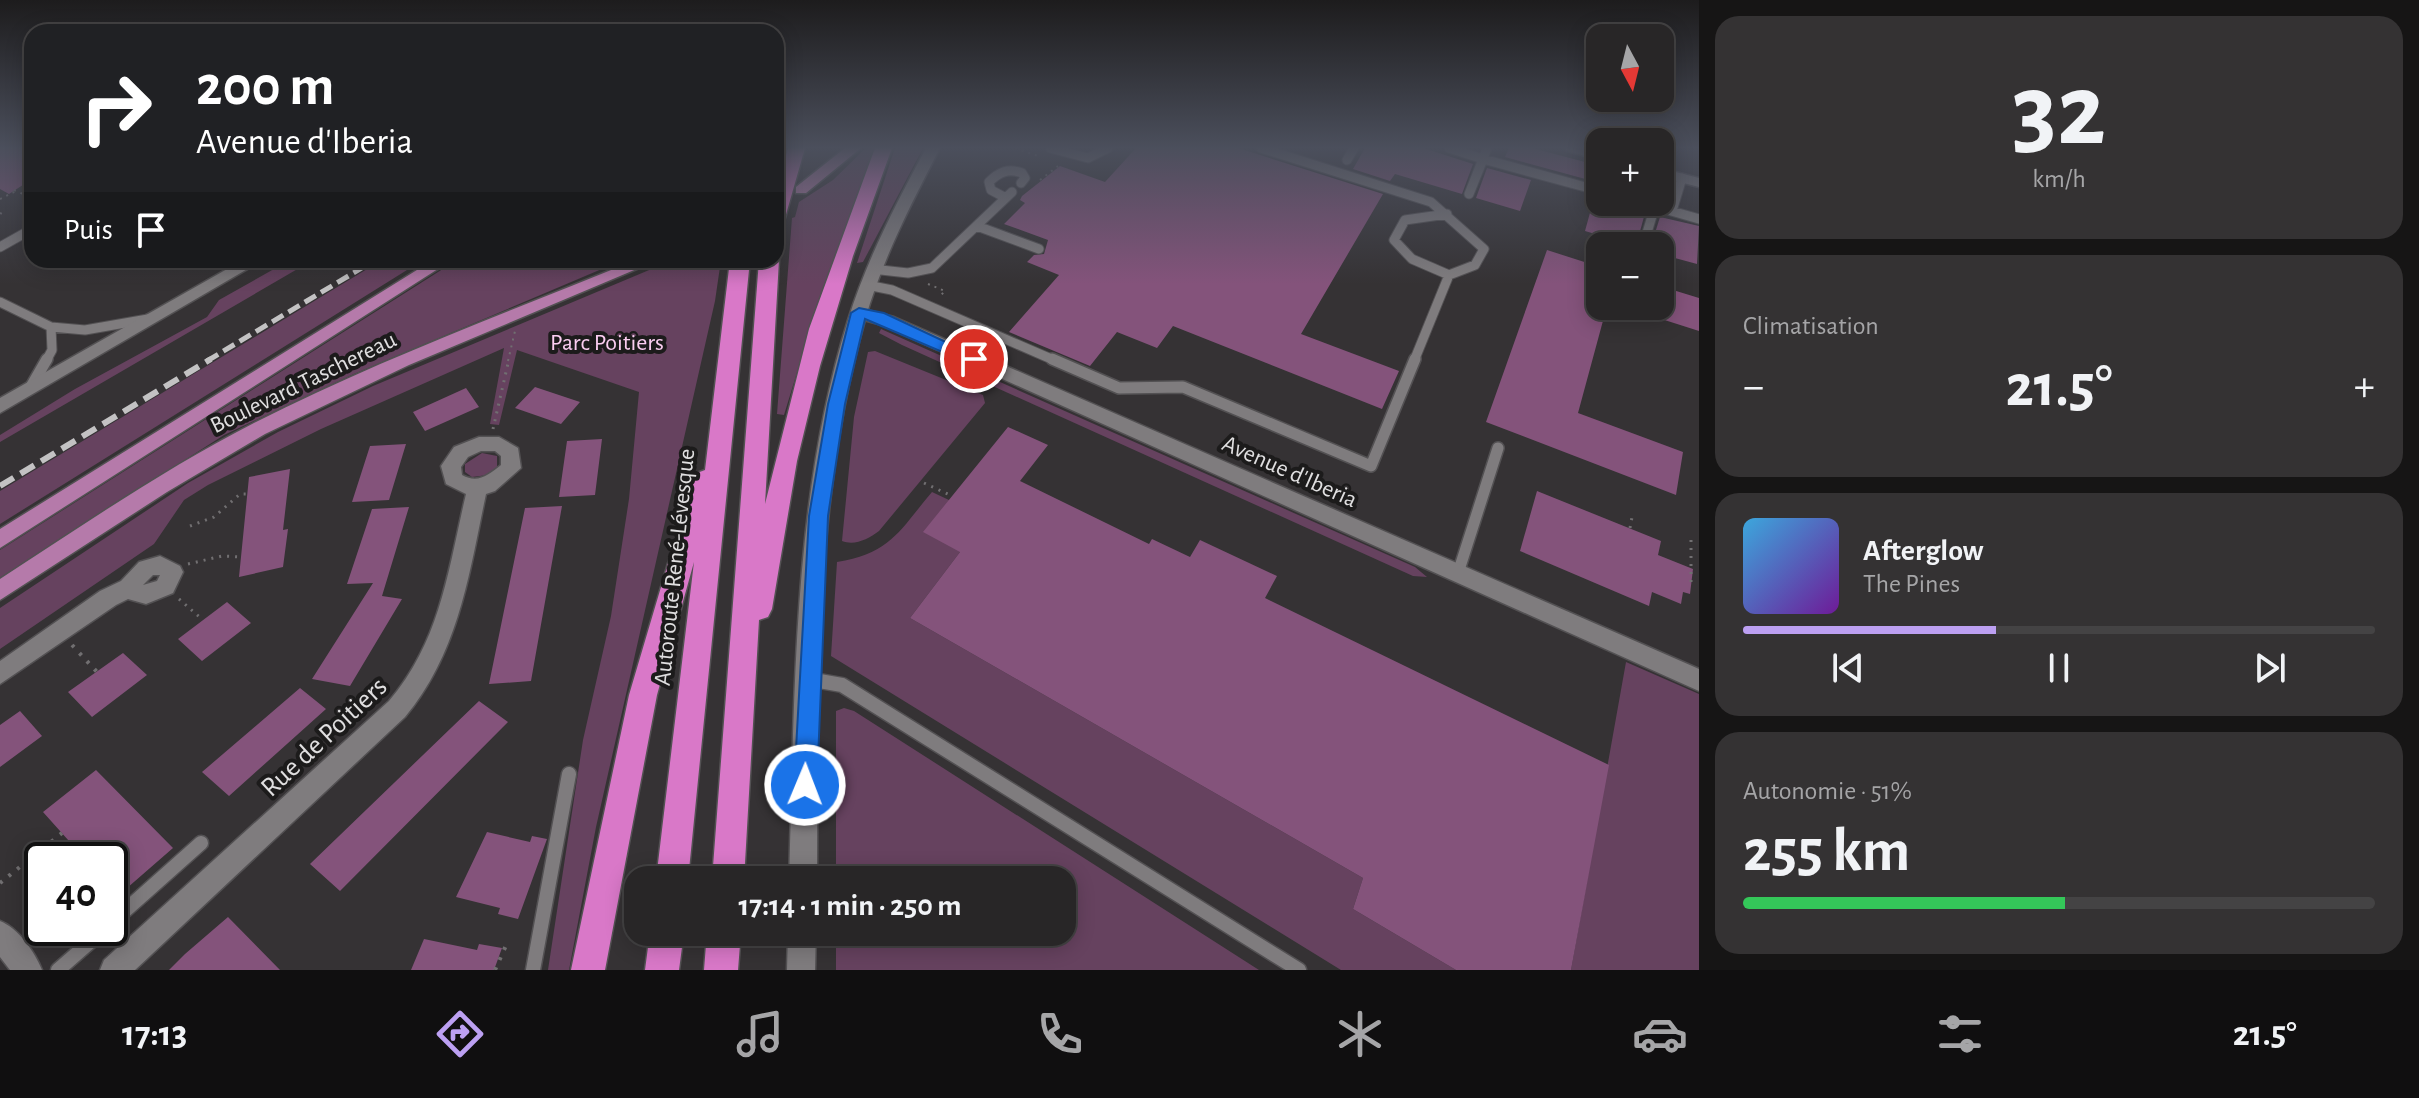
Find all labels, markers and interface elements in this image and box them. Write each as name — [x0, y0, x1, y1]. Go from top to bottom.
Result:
north arrow — [1586, 24, 1674, 112]
map controls — [1586, 24, 1674, 320]
icon: right — [64, 56, 168, 160]
text: 200 m — [196, 59, 334, 115]
text: 32 — [2012, 60, 2106, 164]
text: Avenue d'Iberia — [196, 124, 413, 160]
button: + — [1586, 128, 1674, 216]
text: km/h — [2032, 166, 2086, 192]
icon: arrive — [129, 208, 173, 252]
text: Puis — [64, 215, 113, 245]
button: − — [1586, 232, 1674, 320]
text: Climatisation — [1743, 313, 1879, 339]
pin — [940, 325, 1008, 393]
street label: Boulevard Taschereau — [207, 328, 400, 438]
park label: Parc Poitiers — [550, 331, 664, 355]
icon: arrive — [952, 337, 996, 381]
text: 21.5° — [2005, 357, 2113, 417]
text: − — [1743, 365, 1764, 409]
text: + — [2354, 365, 2375, 409]
street label: Avenue d'Iberia — [1219, 432, 1361, 512]
street label: Autoroute René-Lévesque — [651, 447, 699, 687]
text: Afterglow — [1863, 536, 1984, 566]
text: The Pines — [1863, 571, 1960, 597]
icon: previous — [1826, 646, 1870, 690]
icon: pause — [2037, 646, 2081, 690]
icon: next — [2248, 646, 2292, 690]
street label: Rue de Poitiers — [256, 672, 393, 803]
position arrow — [763, 743, 847, 827]
text: Autonomie · 51% — [1743, 778, 1912, 804]
text: 255 km — [1743, 822, 1910, 882]
speed limit sign: 40 — [24, 842, 128, 946]
text: 17:14 · 1 min · 250 m — [738, 891, 962, 921]
icon: directions — [432, 1006, 488, 1062]
icon: music — [732, 1006, 788, 1062]
icon: phone — [1032, 1006, 1088, 1062]
icon: climate — [1332, 1006, 1388, 1062]
icon: car — [1632, 1006, 1688, 1062]
icon: filters — [1932, 1006, 1988, 1062]
text: 17:13 — [122, 1016, 187, 1052]
text: 21.5° — [2233, 1016, 2297, 1052]

